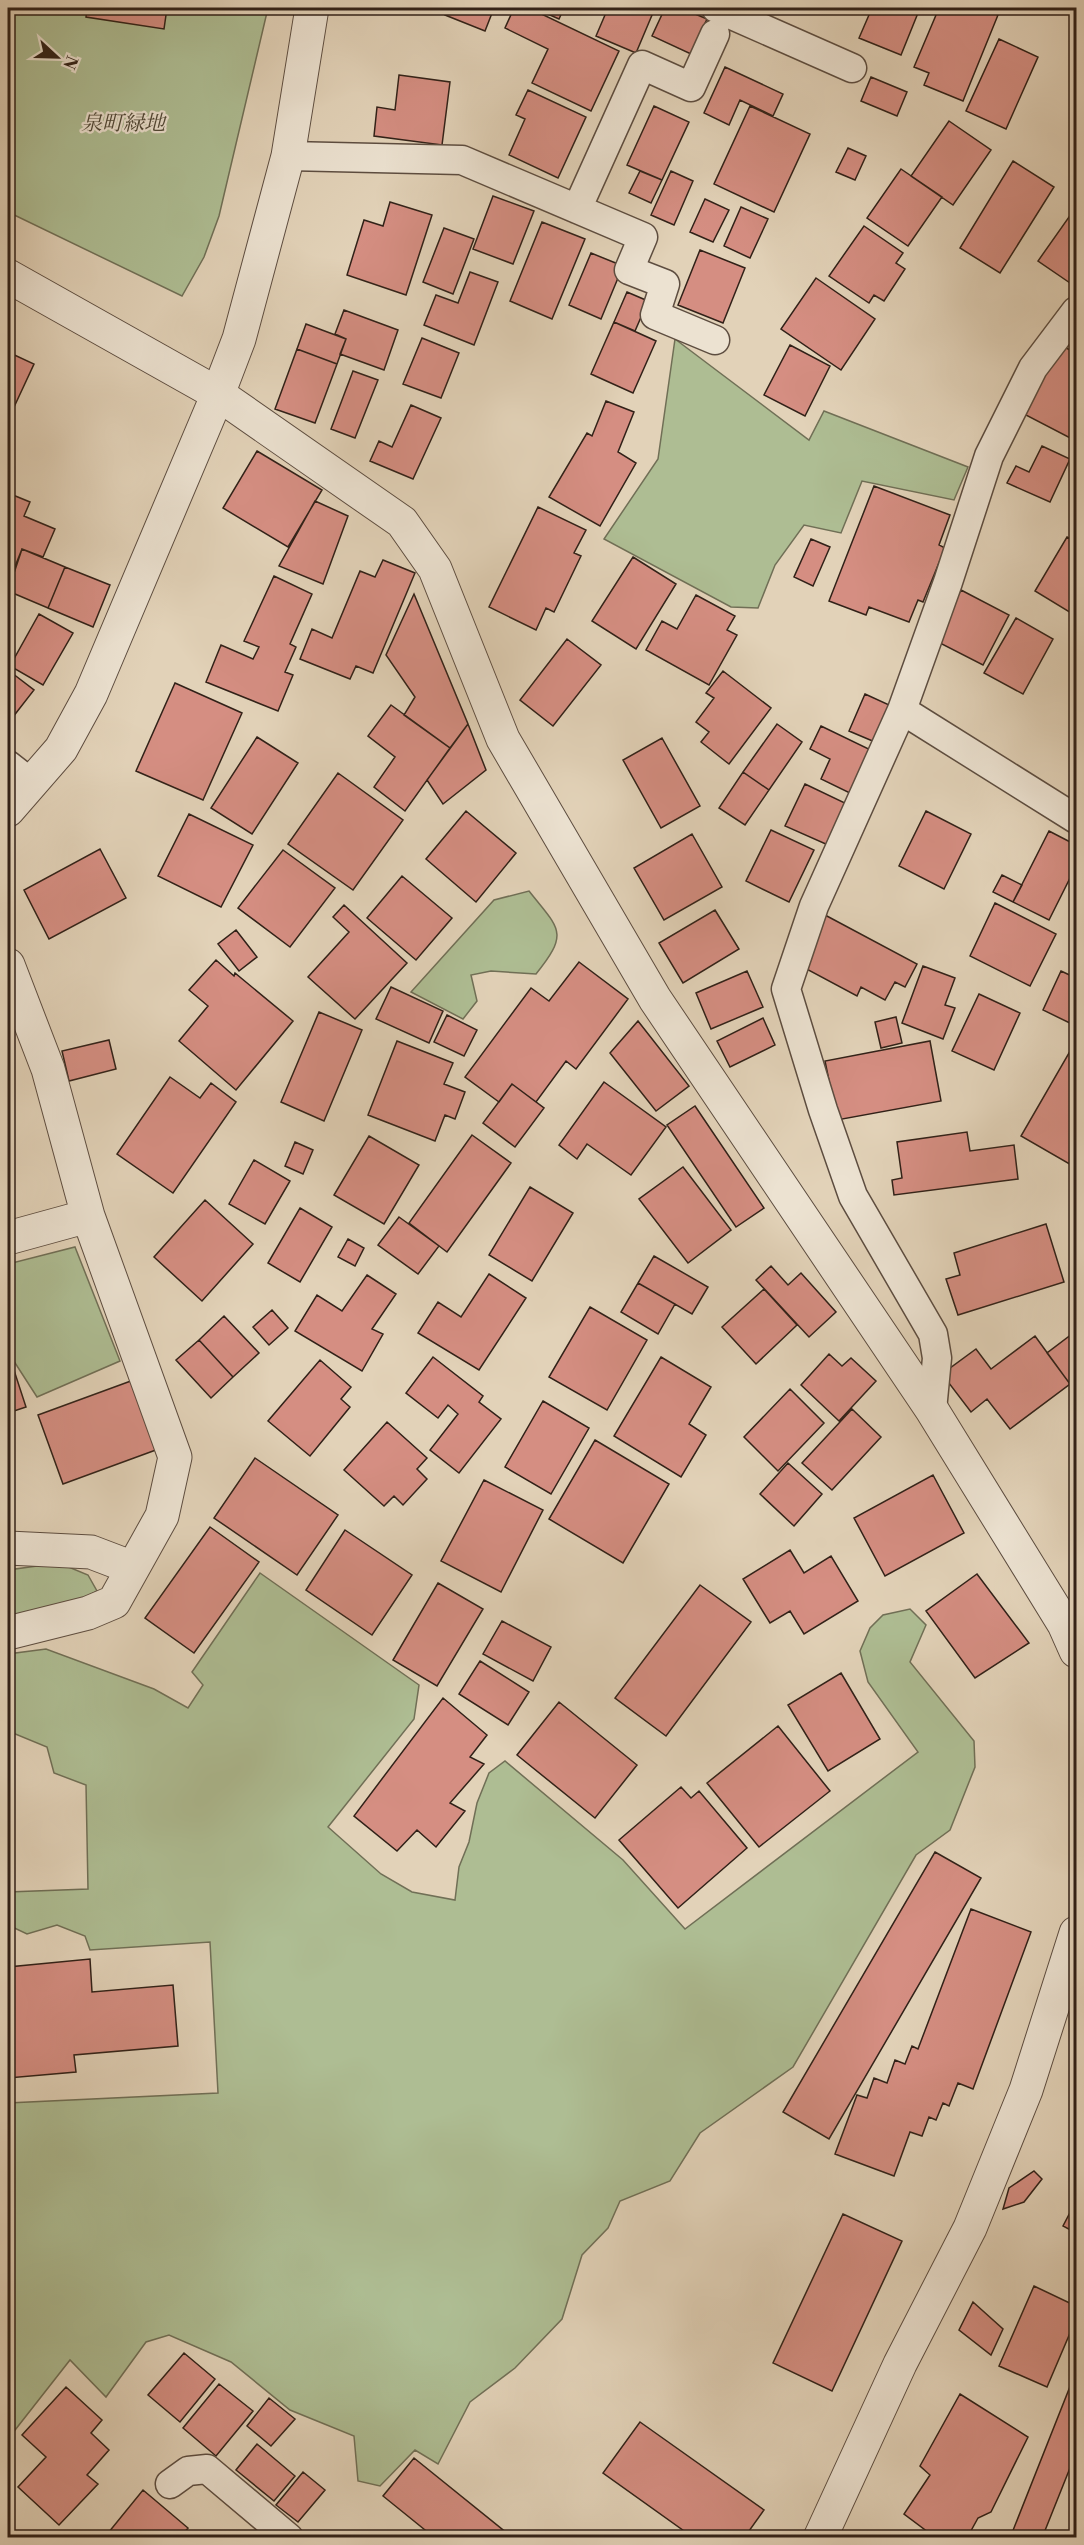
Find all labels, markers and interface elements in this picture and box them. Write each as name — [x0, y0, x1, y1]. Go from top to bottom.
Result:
north arrow — [27, 27, 87, 87]
text: N — [58, 53, 82, 72]
park label: 泉町緑地 — [81, 111, 167, 137]

